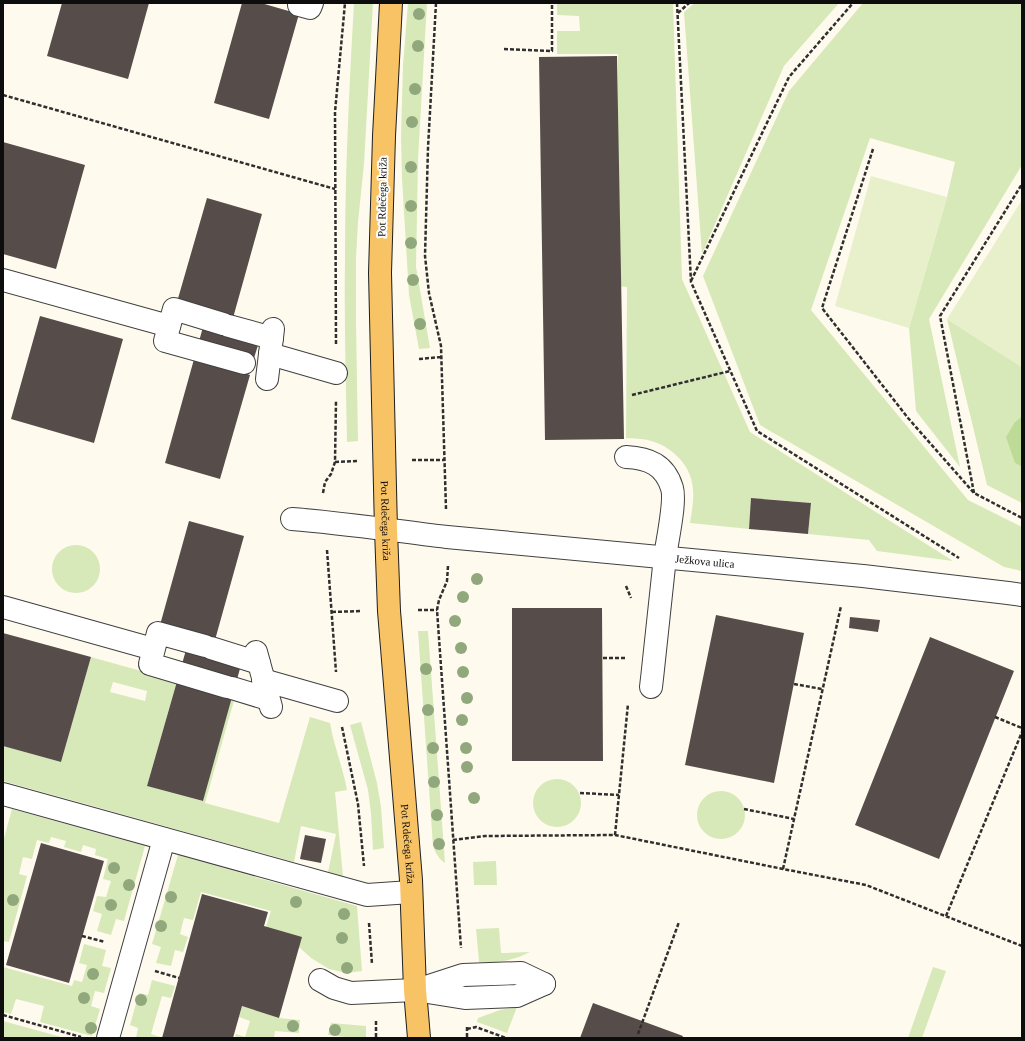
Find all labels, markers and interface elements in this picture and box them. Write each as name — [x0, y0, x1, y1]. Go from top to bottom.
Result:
street label: Pot Rdečega križa — [375, 157, 389, 237]
street label: Pot Rdečega križa — [379, 481, 393, 561]
street label: Ježkova ulica — [675, 552, 735, 570]
street label: Pot Rdečega križa — [399, 803, 417, 884]

